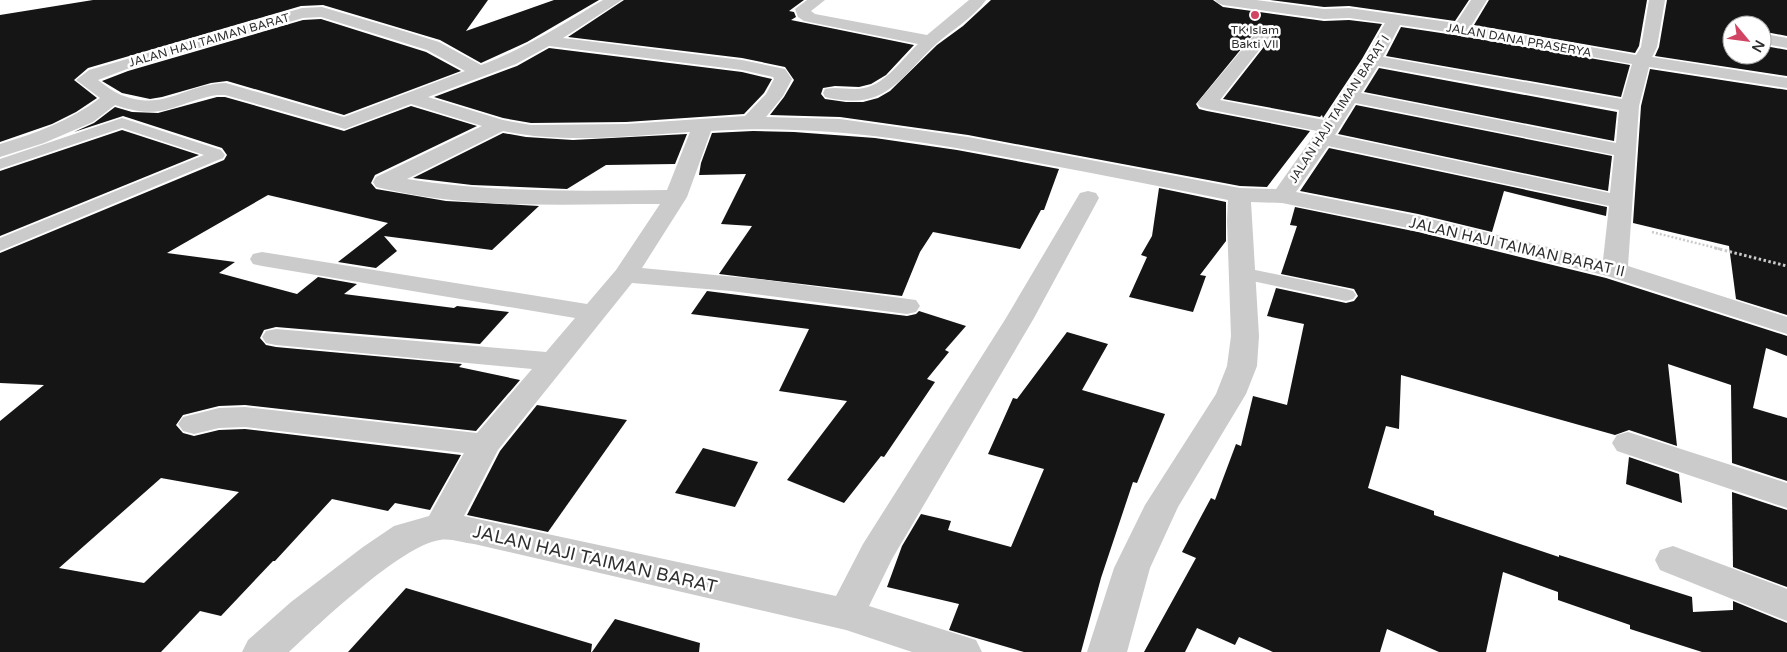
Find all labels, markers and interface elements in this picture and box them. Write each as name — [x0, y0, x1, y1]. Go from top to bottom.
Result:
marker: TK Islam Bakti VII — [1249, 9, 1261, 21]
street label: JALAN HAJI TAIMAN BARAT — [127, 10, 292, 70]
north arrow — [1722, 15, 1772, 65]
street label: JALAN DANA PRASERYA — [1445, 20, 1593, 60]
place label: TK Islam Bakti VII — [1231, 23, 1279, 51]
street label: JALAN HAJI TAIMAN BARAT I — [1286, 33, 1392, 185]
text: N — [1748, 37, 1768, 55]
street label: JALAN HAJI TAIMAN BARAT II — [1407, 213, 1627, 281]
street label: JALAN HAJI TAIMAN BARAT — [471, 520, 719, 598]

